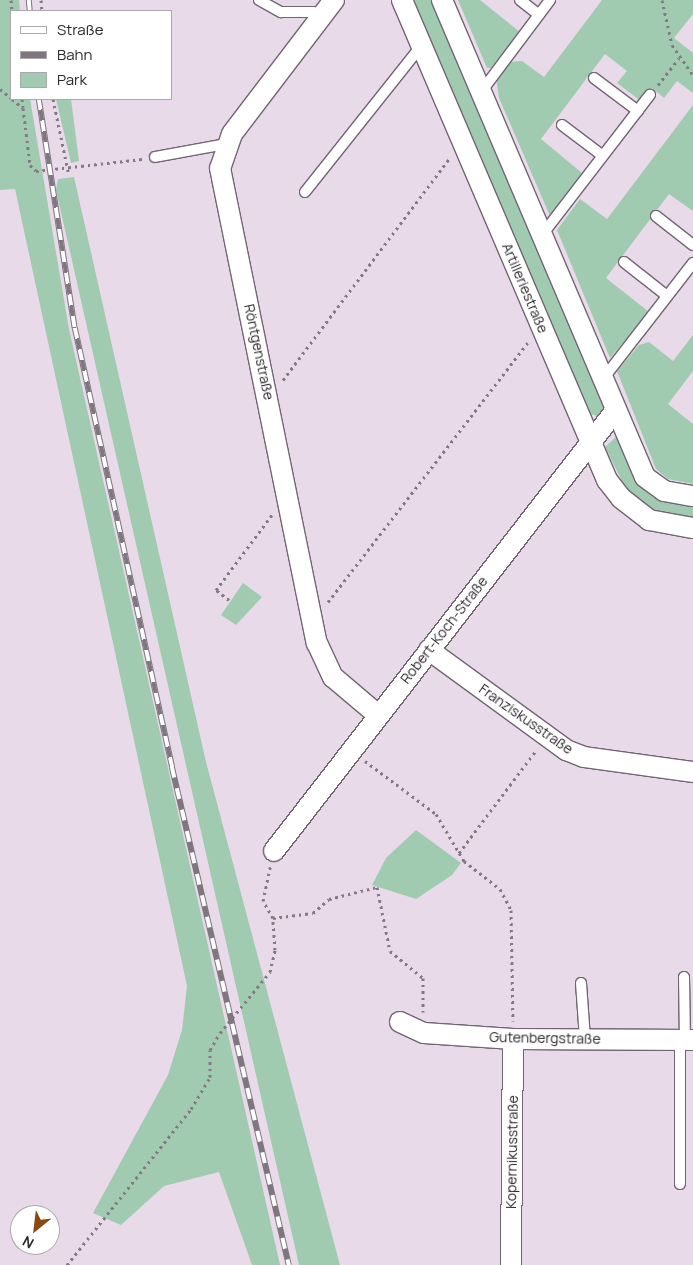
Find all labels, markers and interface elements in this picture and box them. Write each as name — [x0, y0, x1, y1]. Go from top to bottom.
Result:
legend — [10, 10, 172, 100]
text: Straße — [57, 19, 103, 40]
text: Bahn — [57, 44, 92, 65]
text: Park — [57, 69, 87, 90]
street label: Artilleriestraße — [498, 240, 552, 336]
street label: Röntgenstraße — [241, 302, 277, 402]
street label: Robert-Koch-Straße — [397, 573, 491, 687]
street label: Franziskusstraße — [476, 680, 576, 758]
street label: Gutenbergstraße — [489, 1029, 601, 1047]
street label: Kopernikusstraße — [503, 1095, 521, 1209]
north arrow — [10, 1205, 60, 1255]
text: N — [19, 1232, 37, 1253]

